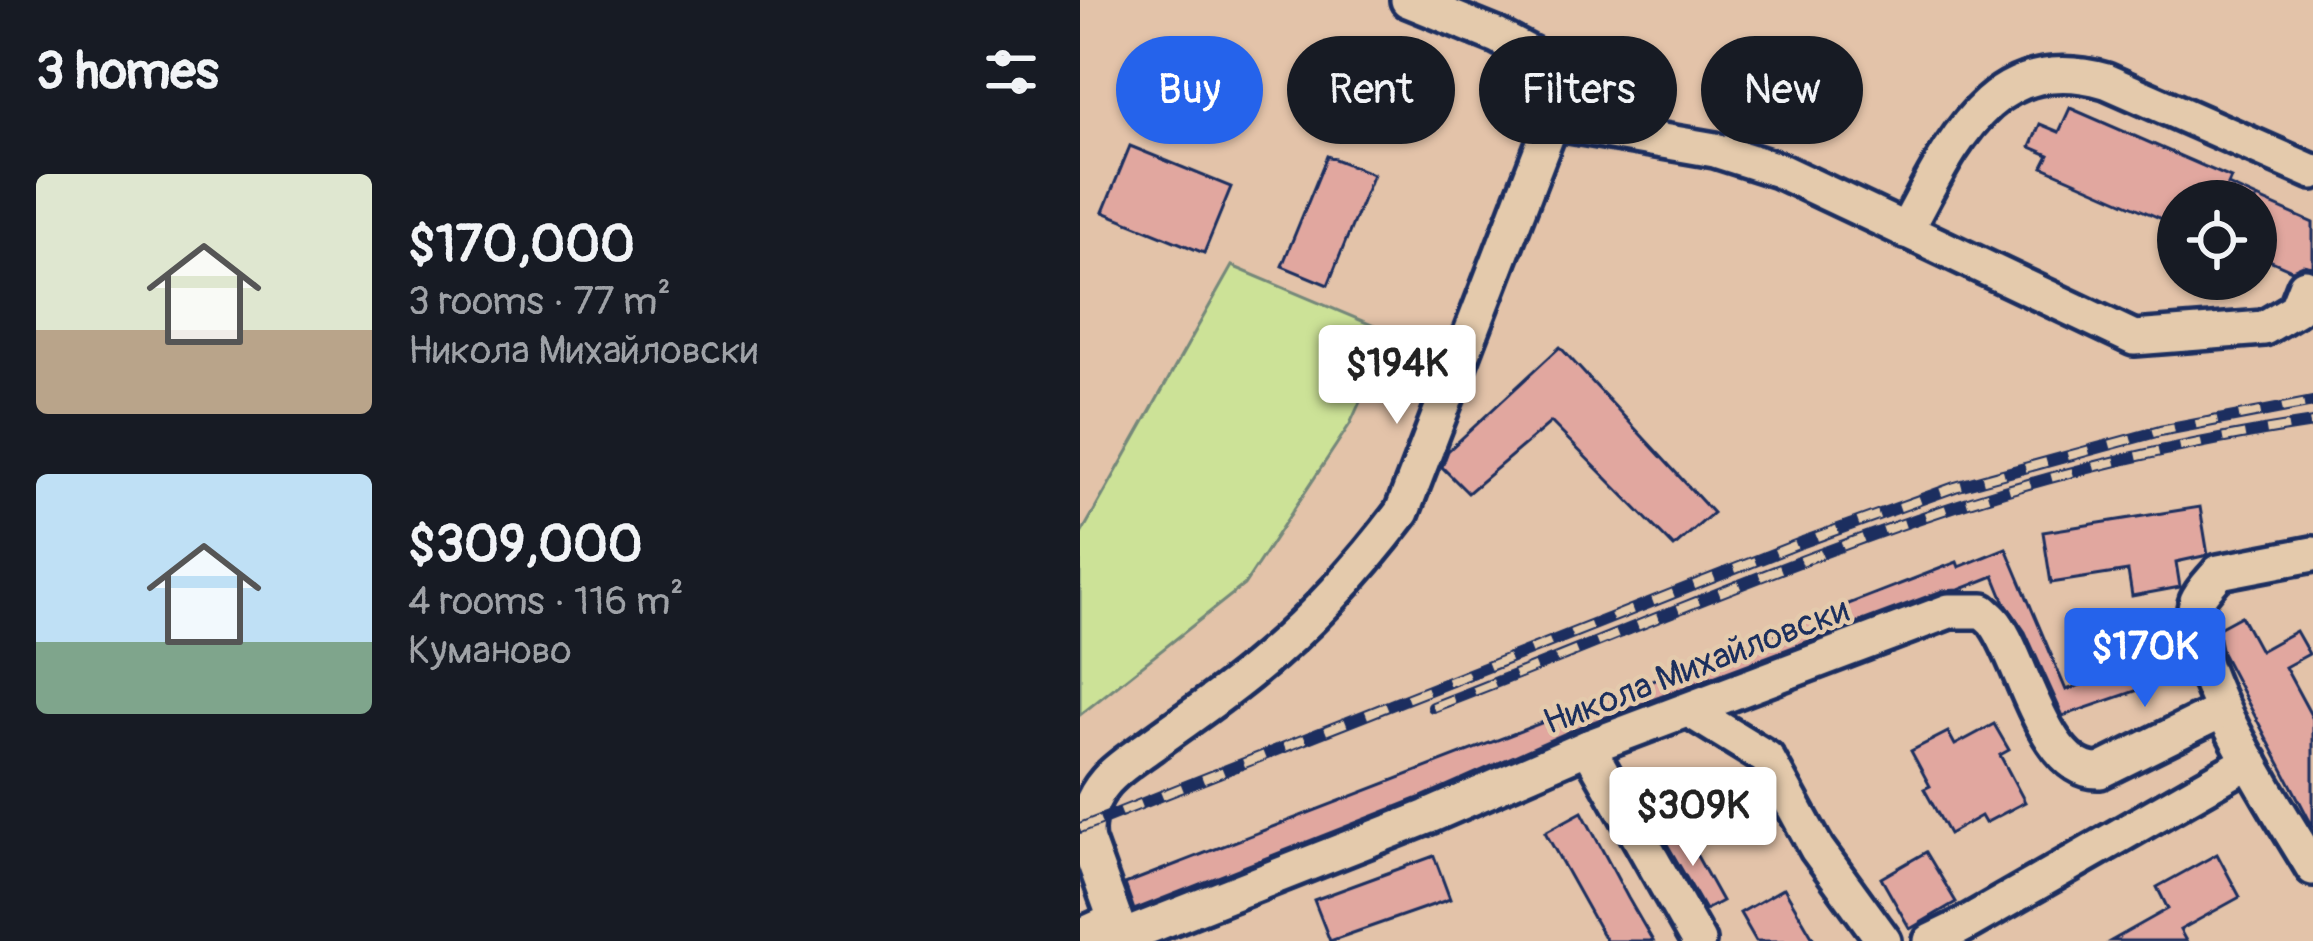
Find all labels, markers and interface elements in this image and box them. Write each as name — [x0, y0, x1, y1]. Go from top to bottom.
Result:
chip: Buy — [1116, 36, 1263, 144]
chip: Rent — [1287, 36, 1455, 144]
chip: Filters — [1479, 36, 1677, 144]
chip: New — [1701, 36, 1863, 144]
icon: filters — [978, 39, 1044, 105]
text: 3 homes — [36, 40, 219, 104]
map controls — [2157, 180, 2277, 300]
button: locate — [2157, 180, 2277, 300]
text: $170,000 — [408, 213, 635, 277]
icon: home — [132, 222, 276, 366]
text: 3 rooms · 77 m² — [408, 277, 671, 326]
pin: $194K — [1313, 325, 1481, 427]
text: Никола Михайловски — [408, 326, 758, 375]
text: $194K — [1346, 339, 1448, 388]
text: $309,000 — [408, 513, 643, 577]
icon: home — [132, 522, 276, 666]
text: 4 rooms · 116 m² — [408, 577, 684, 626]
street label: Никола Михайловски — [1537, 587, 1855, 745]
pin: $170K — [2061, 608, 2229, 710]
text: $170K — [2091, 622, 2199, 671]
text: Куманово — [408, 626, 571, 675]
pin: $309K — [1609, 767, 1777, 869]
text: $309K — [1636, 781, 1750, 830]

